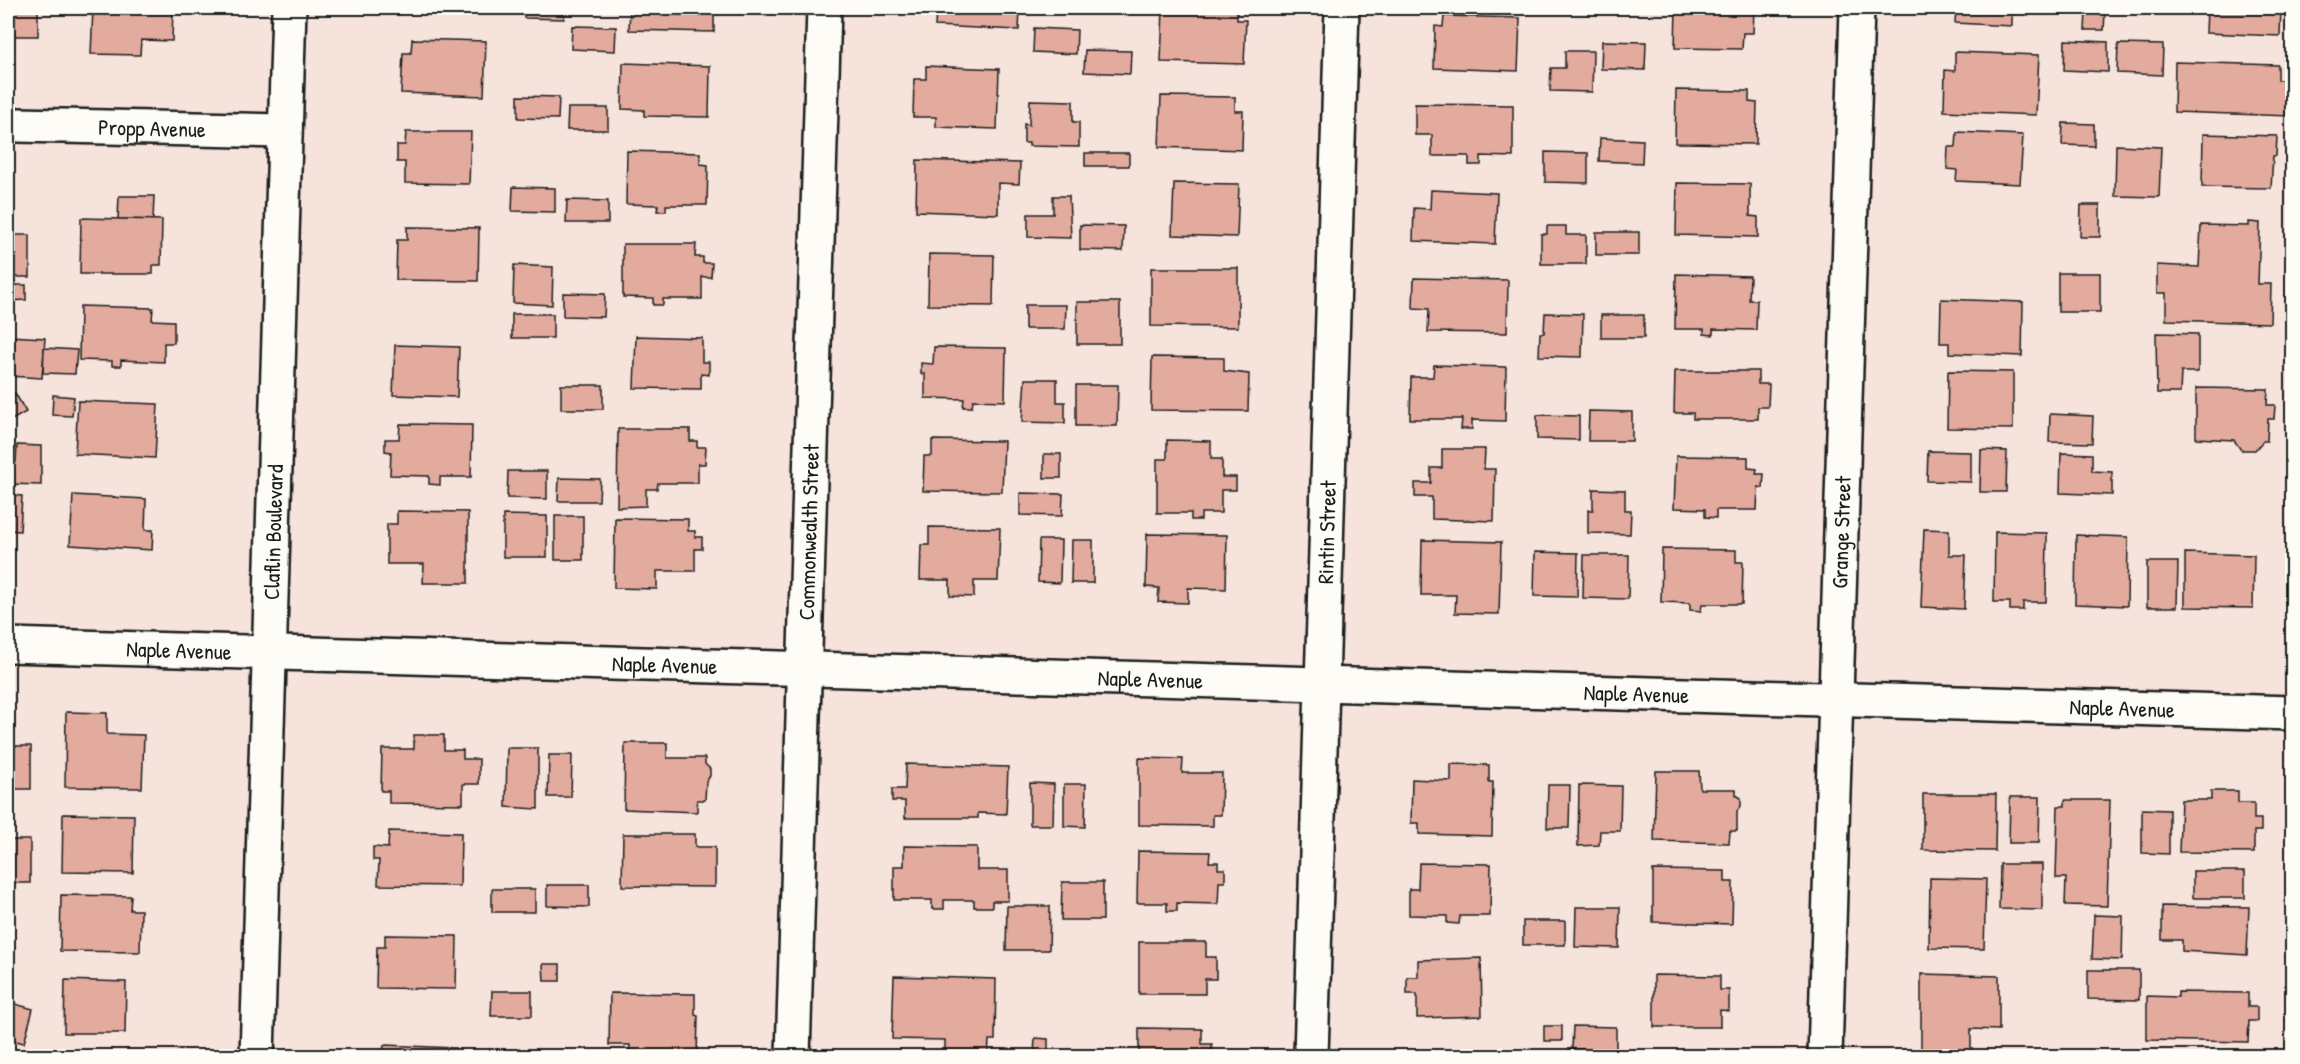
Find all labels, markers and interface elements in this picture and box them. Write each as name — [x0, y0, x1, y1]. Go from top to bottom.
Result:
street label: Propp Avenue — [98, 112, 206, 144]
street label: Commonwealth Street — [791, 443, 826, 621]
street label: Claflin Boulevard — [256, 464, 290, 601]
street label: Grange Street — [1824, 475, 1858, 589]
street label: Rintin Street — [1310, 480, 1343, 585]
street label: Naple Avenue — [126, 634, 232, 667]
street label: Naple Avenue — [612, 648, 718, 681]
street label: Naple Avenue — [1097, 662, 1204, 696]
street label: Naple Avenue — [1583, 677, 1690, 710]
street label: Naple Avenue — [2069, 691, 2175, 725]

